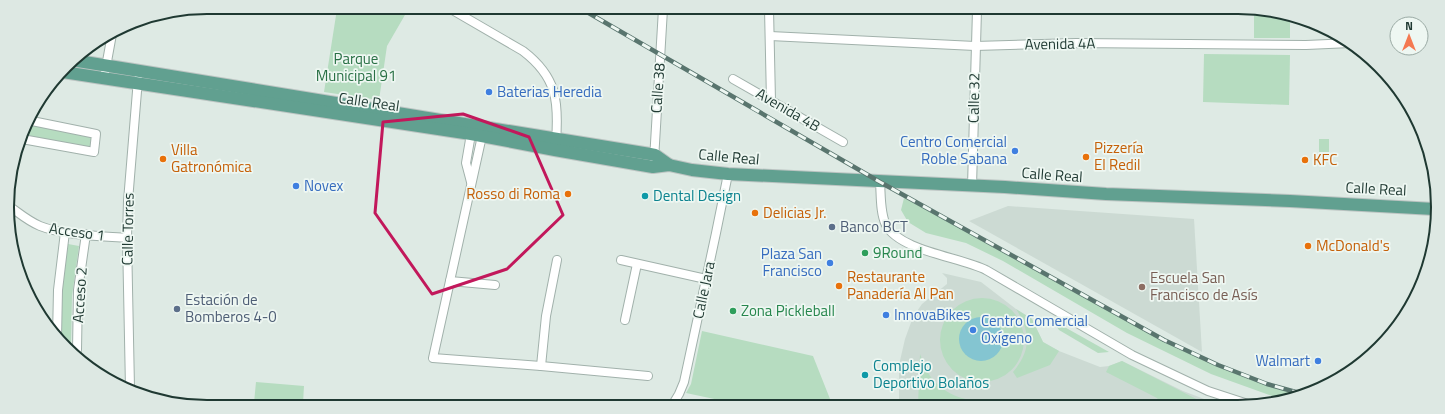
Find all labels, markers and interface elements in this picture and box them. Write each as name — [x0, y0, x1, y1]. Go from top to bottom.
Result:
north arrow — [1389, 16, 1429, 56]
text: N — [1405, 18, 1413, 34]
street label: Avenida 4A — [1024, 31, 1096, 56]
park label: Parque Municipal 91 — [316, 47, 396, 87]
street label: Calle 38 — [644, 62, 671, 114]
street label: Calle 32 — [962, 73, 985, 123]
place label: Baterias Heredia — [497, 80, 602, 103]
street label: Avenida 4B — [752, 82, 825, 137]
street label: Calle Real — [337, 86, 401, 117]
marker: Baterias Heredia — [484, 87, 494, 97]
place label: Centro Comercial Roble Sabana — [900, 130, 1007, 170]
place label: Pizzería El Redil — [1094, 136, 1144, 176]
place label: Villa Gatronómica — [171, 138, 252, 178]
street label: Calle Real — [698, 142, 760, 171]
marker: Centro Comercial Roble Sabana — [1010, 146, 1020, 156]
place label: KFC — [1313, 148, 1337, 171]
marker: Pizzería El Redil — [1081, 152, 1091, 162]
marker: Villa Gatronómica — [158, 154, 168, 164]
marker: KFC — [1300, 155, 1310, 165]
street label: Calle Real — [1021, 161, 1083, 188]
place label: Novex — [304, 174, 343, 197]
street label: Calle Real — [1345, 175, 1407, 202]
marker: Novex — [291, 181, 301, 191]
place label: Rosso di Roma — [466, 182, 560, 205]
place label: Dental Design — [653, 184, 741, 207]
marker: Rosso di Roma — [563, 189, 573, 199]
marker: Dental Design — [640, 191, 650, 201]
street label: Calle Torres — [115, 192, 140, 266]
place label: Delicias Jr. — [763, 201, 827, 224]
marker: Delicias Jr. — [750, 208, 760, 218]
place label: Banco BCT — [840, 215, 908, 238]
street label: Acceso 1 — [48, 216, 106, 247]
marker: Banco BCT — [827, 222, 837, 232]
place label: McDonald's — [1316, 234, 1390, 257]
place label: 9Round — [873, 241, 922, 264]
marker: McDonald's — [1303, 241, 1313, 251]
place label: Plaza San Francisco — [761, 242, 822, 282]
marker: 9Round — [860, 248, 870, 258]
marker: Plaza San Francisco — [825, 258, 835, 268]
street label: Calle Jara — [686, 259, 721, 321]
place label: Restaurante Panadería Al Pan — [847, 265, 954, 305]
street label: Acceso 2 — [66, 266, 93, 324]
place label: Escuela San Francisco de Asís — [1150, 266, 1258, 306]
marker: Restaurante Panadería Al Pan — [834, 281, 844, 291]
marker: Escuela San Francisco de Asís — [1137, 282, 1147, 292]
place label: Estación de Bomberos 4-0 — [185, 288, 277, 328]
place label: Zona Pickleball — [741, 299, 835, 322]
place label: InnovaBikes — [894, 303, 970, 326]
marker: Estación de Bomberos 4-0 — [172, 304, 182, 314]
marker: Zona Pickleball — [728, 306, 738, 316]
place label: Centro Comercial Oxígeno — [981, 309, 1088, 349]
marker: InnovaBikes — [881, 310, 891, 320]
marker: Centro Comercial Oxígeno — [968, 325, 978, 335]
place label: Walmart — [1255, 349, 1311, 372]
place label: Complejo Deportivo Bolaños — [873, 354, 989, 394]
marker: Walmart — [1313, 356, 1323, 366]
marker: Complejo Deportivo Bolaños — [860, 370, 870, 380]

